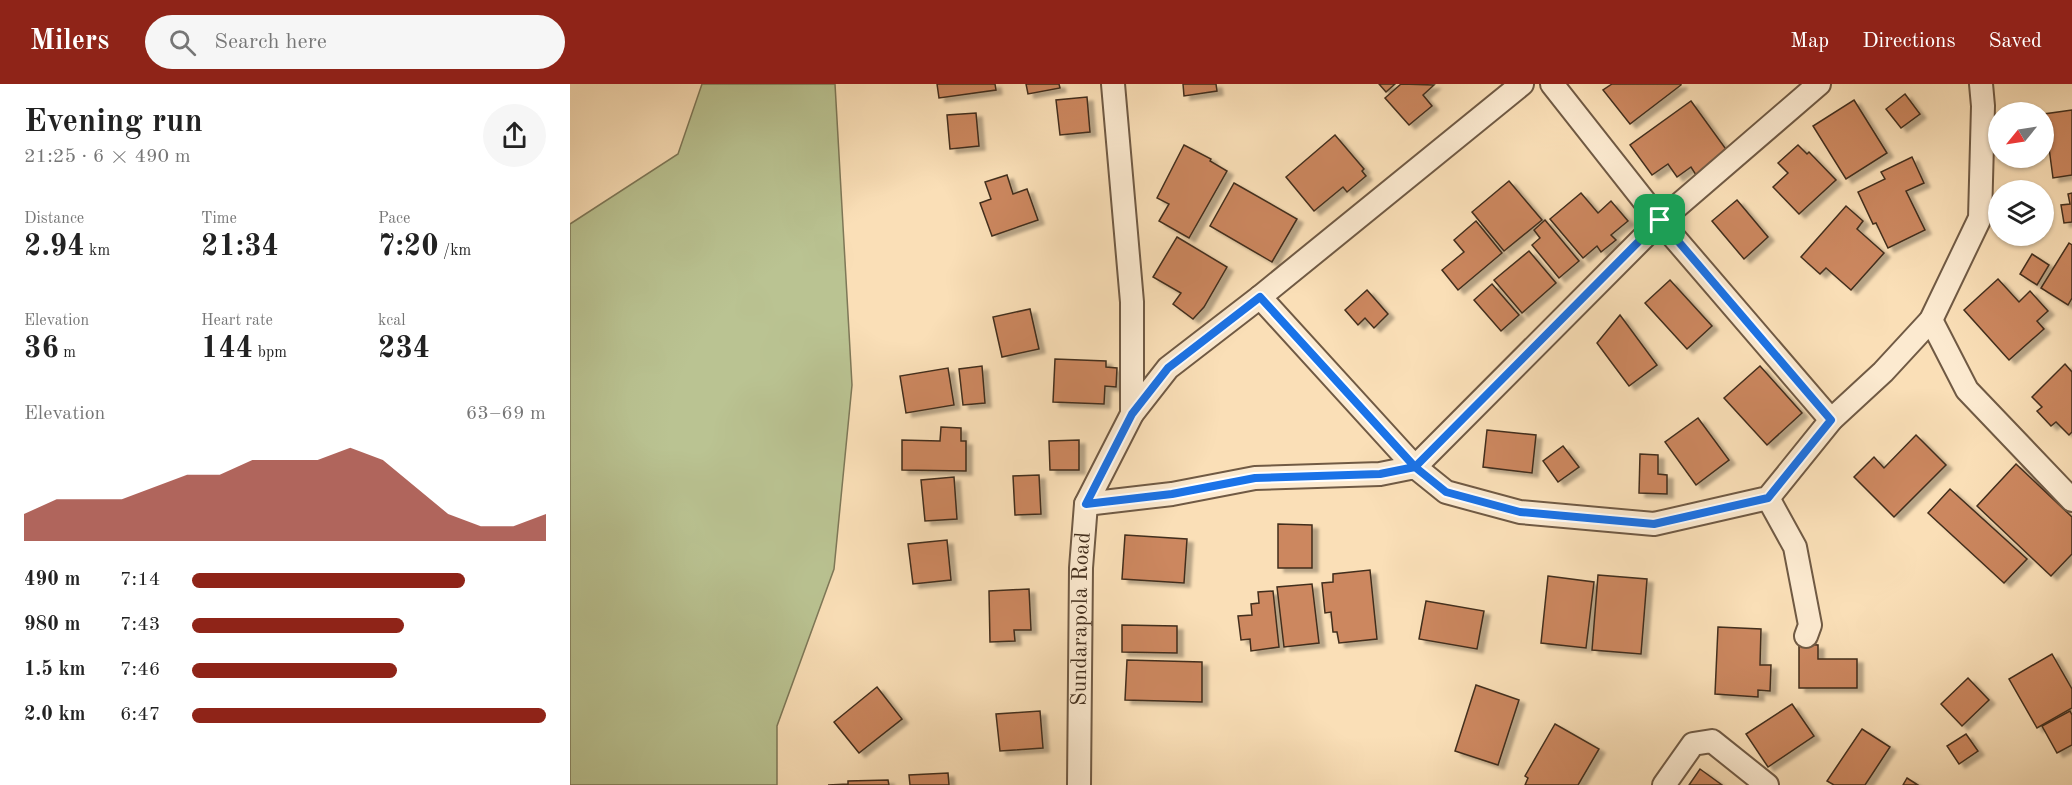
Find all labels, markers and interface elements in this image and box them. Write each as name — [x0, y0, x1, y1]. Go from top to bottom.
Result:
search box — [145, 15, 565, 69]
icon: search — [166, 26, 199, 59]
text: Milers — [30, 28, 109, 56]
text: Search here — [214, 31, 327, 53]
text: Map — [1790, 31, 1829, 52]
text: Directions — [1862, 31, 1956, 52]
text: Saved — [1989, 31, 2042, 52]
north arrow — [1988, 102, 2054, 168]
map controls — [1988, 102, 2054, 246]
button: share — [483, 104, 546, 167]
text: Evening run — [24, 106, 203, 139]
text: 21:25 · 6 × 490 m — [24, 147, 191, 167]
button: layers — [1988, 180, 2054, 246]
pin — [1634, 194, 1685, 245]
icon: arrive — [1643, 203, 1676, 236]
text: Distance — [24, 211, 84, 227]
text: Time — [201, 211, 237, 227]
text: Pace — [378, 211, 410, 227]
text: 2.94 — [24, 232, 85, 262]
text: 21:34 — [201, 232, 279, 262]
text: 7:20 — [378, 232, 439, 262]
text: km — [85, 243, 110, 259]
text: /km — [439, 243, 471, 259]
text: Elevation — [24, 313, 89, 329]
text: Heart rate — [201, 313, 273, 329]
text: kcal — [378, 313, 406, 329]
text: 36 — [24, 334, 59, 364]
text: 144 — [201, 334, 253, 364]
text: 234 — [378, 334, 430, 364]
text: m — [59, 345, 76, 361]
text: bpm — [253, 345, 287, 361]
text: Elevation — [24, 404, 105, 424]
text: 63–69 m — [466, 404, 546, 424]
street label: Sundarapola Road — [1069, 531, 1095, 706]
text: 490 m — [24, 570, 80, 590]
text: 7:14 — [120, 570, 160, 590]
text: 980 m — [24, 615, 80, 635]
text: 7:43 — [120, 615, 160, 635]
text: 1.5 km — [24, 660, 86, 680]
text: 7:46 — [120, 660, 160, 680]
text: 2.0 km — [24, 705, 86, 725]
text: 6:47 — [120, 705, 160, 725]

